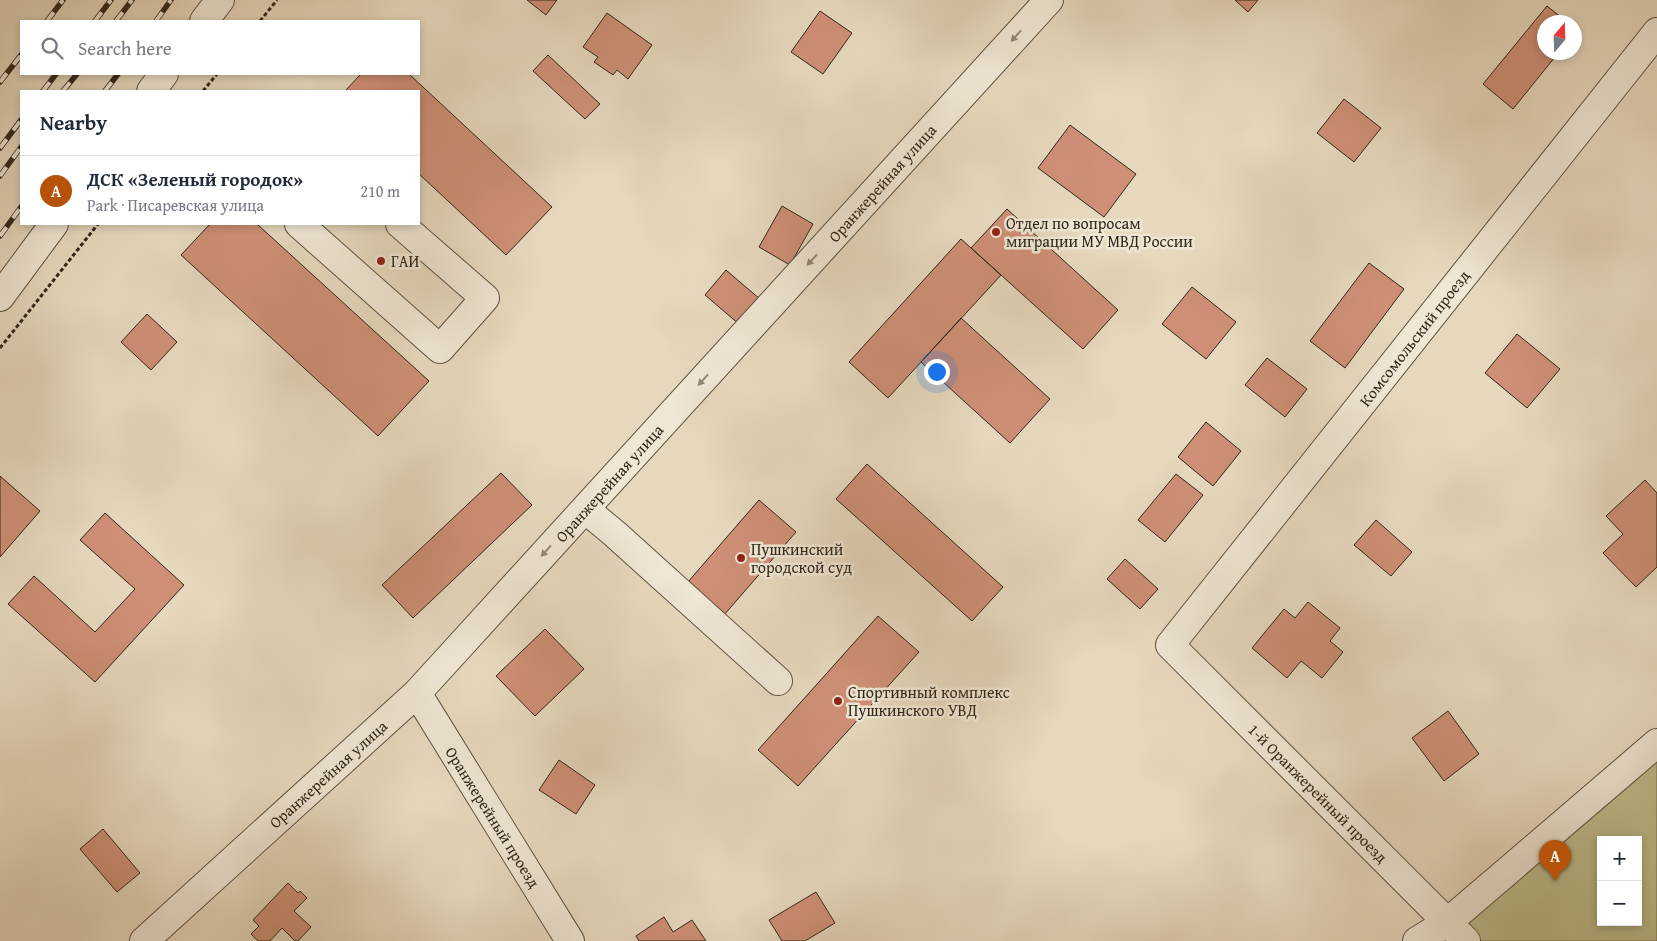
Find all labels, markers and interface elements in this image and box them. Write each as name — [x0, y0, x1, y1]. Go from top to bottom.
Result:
north arrow — [1537, 15, 1582, 60]
search box — [20, 20, 420, 75]
one-way arrow — [1010, 30, 1022, 42]
icon: search — [38, 34, 66, 62]
text: Search here — [78, 34, 172, 62]
text: Nearby — [40, 107, 107, 138]
street label: Оранжерейная улица — [822, 118, 942, 247]
text: ДСК «Зеленый городок» — [87, 165, 303, 193]
text: A — [51, 179, 61, 203]
text: 210 m — [360, 179, 400, 203]
text: Park · Писаревская улица — [87, 193, 264, 217]
place label: Отдел по вопросам миграции МУ МВД России — [1006, 211, 1193, 253]
marker: Отдел по вопросам миграции МУ МВД России — [990, 226, 1002, 238]
place label: ГАИ — [391, 249, 419, 273]
one-way arrow — [806, 253, 818, 265]
marker: ГАИ — [375, 255, 387, 267]
street label: Комсомольский проезд — [1353, 264, 1475, 411]
your location — [924, 359, 950, 385]
one-way arrow — [697, 373, 709, 385]
street label: Оранжерейная улица — [549, 418, 669, 547]
place label: Пушкинский городской суд — [751, 537, 852, 579]
one-way arrow — [540, 545, 552, 557]
marker: Пушкинский городской суд — [735, 552, 747, 564]
place label: Спортивный комплекс Пушкинского УВД — [848, 680, 1010, 722]
marker: Спортивный комплекс Пушкинского УВД — [832, 695, 844, 707]
street label: Оранжерейная улица — [264, 714, 393, 834]
street label: 1-й Оранжерейный проезд — [1243, 718, 1393, 868]
street label: Оранжерейный проезд — [440, 742, 546, 893]
map controls — [1597, 836, 1642, 926]
button: + — [1597, 836, 1642, 881]
pin: A — [1539, 840, 1571, 881]
button: − — [1597, 881, 1642, 926]

